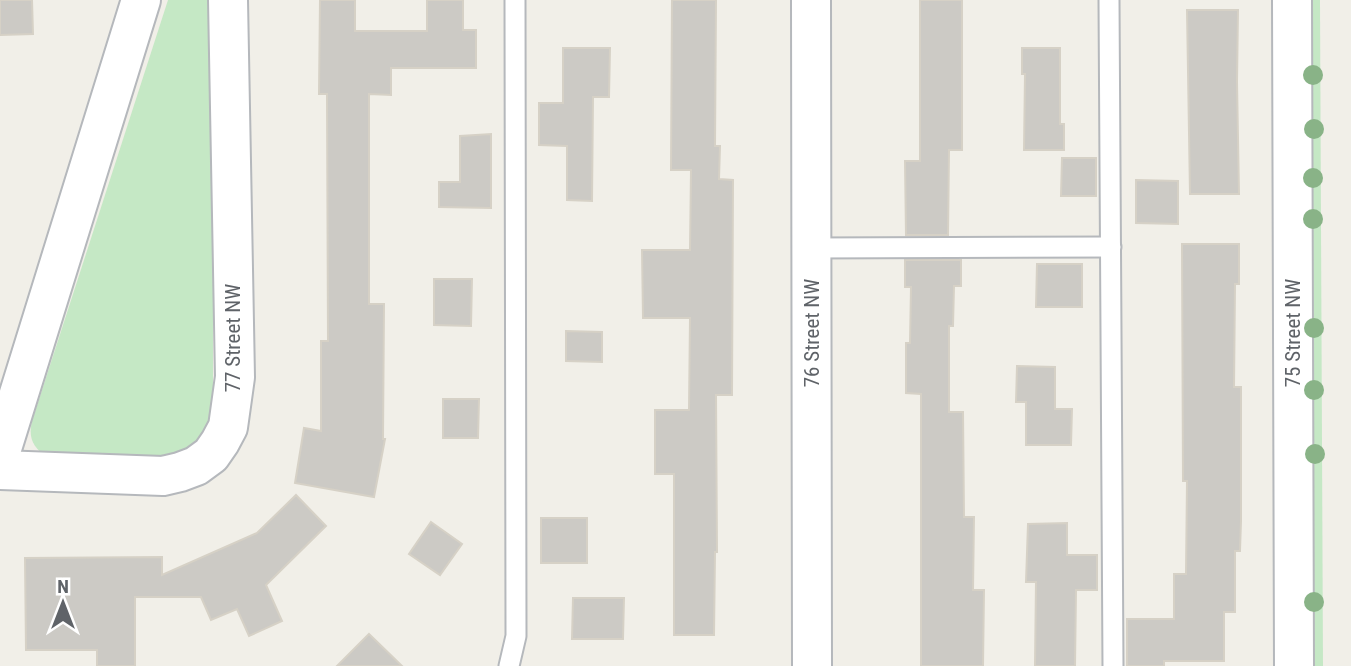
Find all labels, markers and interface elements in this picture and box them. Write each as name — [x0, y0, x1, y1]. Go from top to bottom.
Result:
street label: 76 Street NW — [800, 279, 824, 387]
street label: 75 Street NW — [1281, 279, 1305, 387]
street label: 77 Street NW — [221, 284, 245, 392]
north arrow — [28, 568, 98, 638]
text: N — [57, 575, 69, 598]

